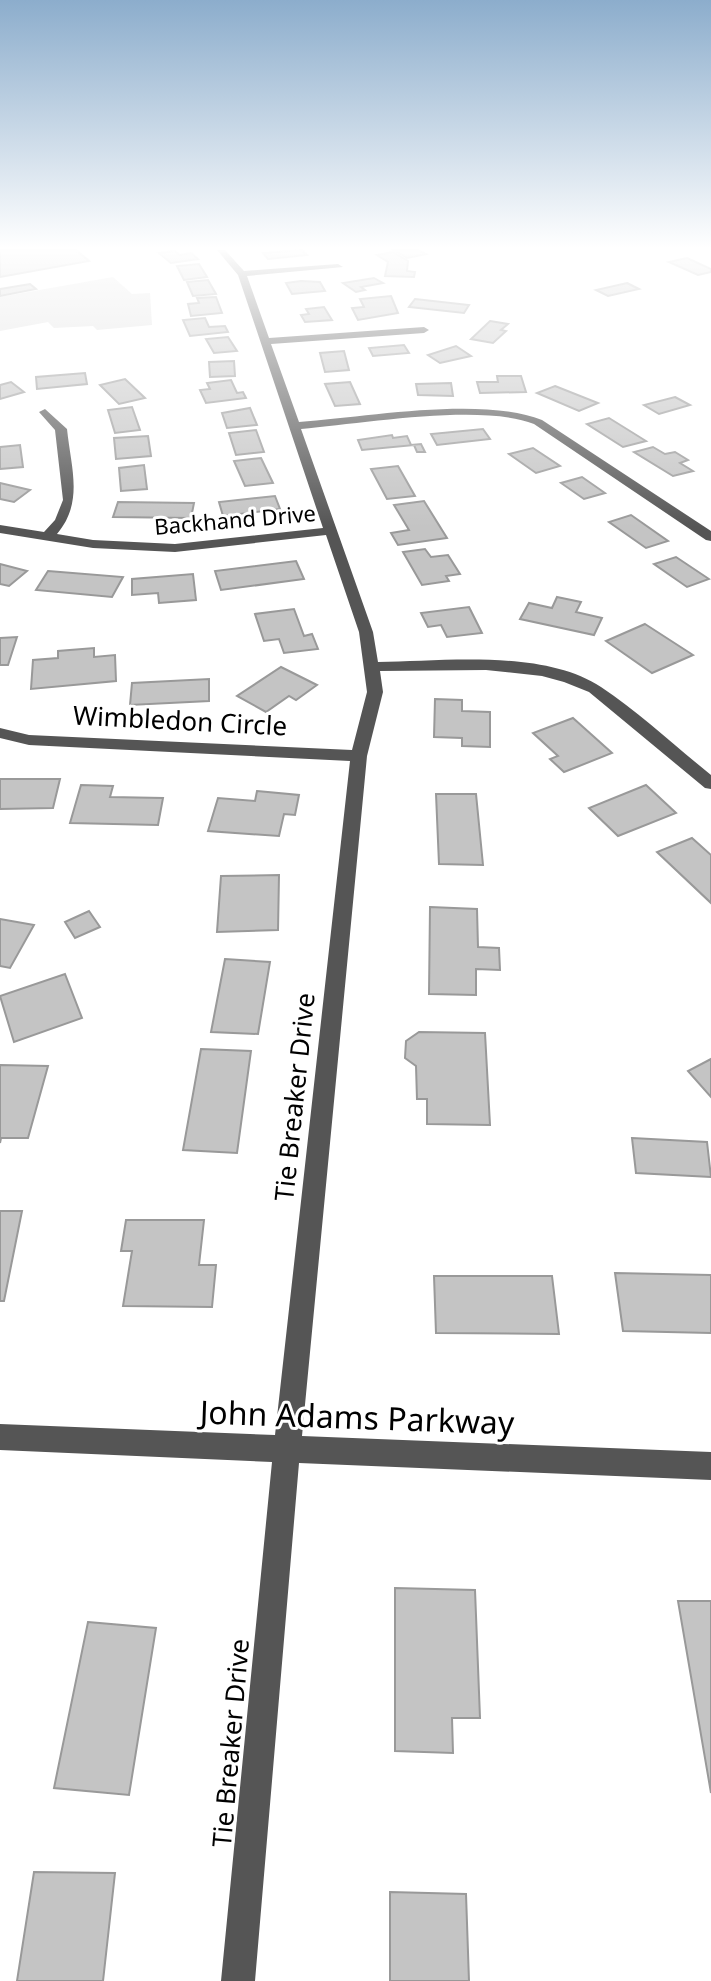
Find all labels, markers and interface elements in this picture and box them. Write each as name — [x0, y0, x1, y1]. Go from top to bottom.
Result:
street label: Backhand Drive — [153, 497, 317, 541]
street label: Wimbledon Circle — [72, 696, 288, 744]
street label: Tie Breaker Drive — [265, 991, 323, 1203]
street label: John Adams Parkway — [196, 1389, 516, 1444]
street label: Tie Breaker Drive — [203, 1637, 257, 1849]

